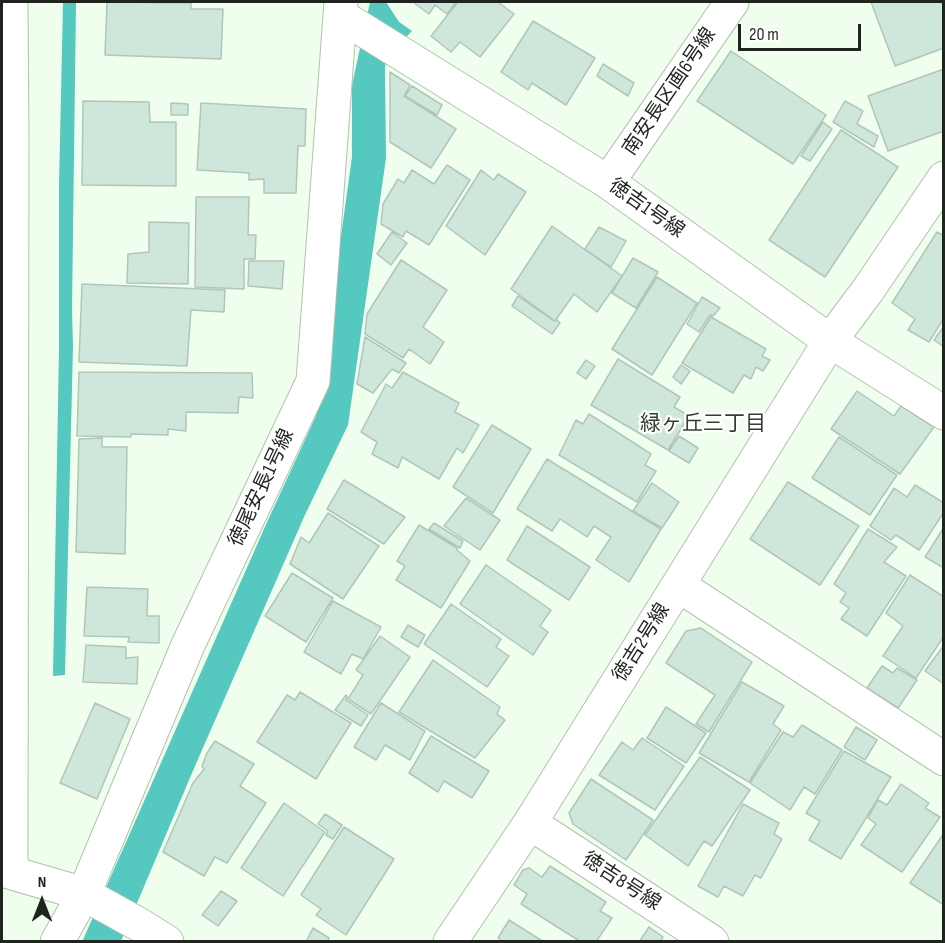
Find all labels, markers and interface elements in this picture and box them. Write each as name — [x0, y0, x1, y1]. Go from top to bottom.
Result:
scale bar — [741, 12, 864, 50]
street label: 南安長区画6号線 — [618, 24, 722, 160]
text: 20 m — [749, 24, 779, 45]
street label: 徳吉1号線 — [603, 174, 689, 244]
district label: 緑ヶ丘三丁目 — [640, 412, 766, 438]
street label: 徳尾安長1号線 — [224, 425, 300, 551]
street label: 徳吉2号線 — [608, 599, 676, 687]
street label: 徳吉8号線 — [577, 848, 665, 916]
north arrow — [12, 871, 72, 931]
text: N — [38, 873, 46, 892]

